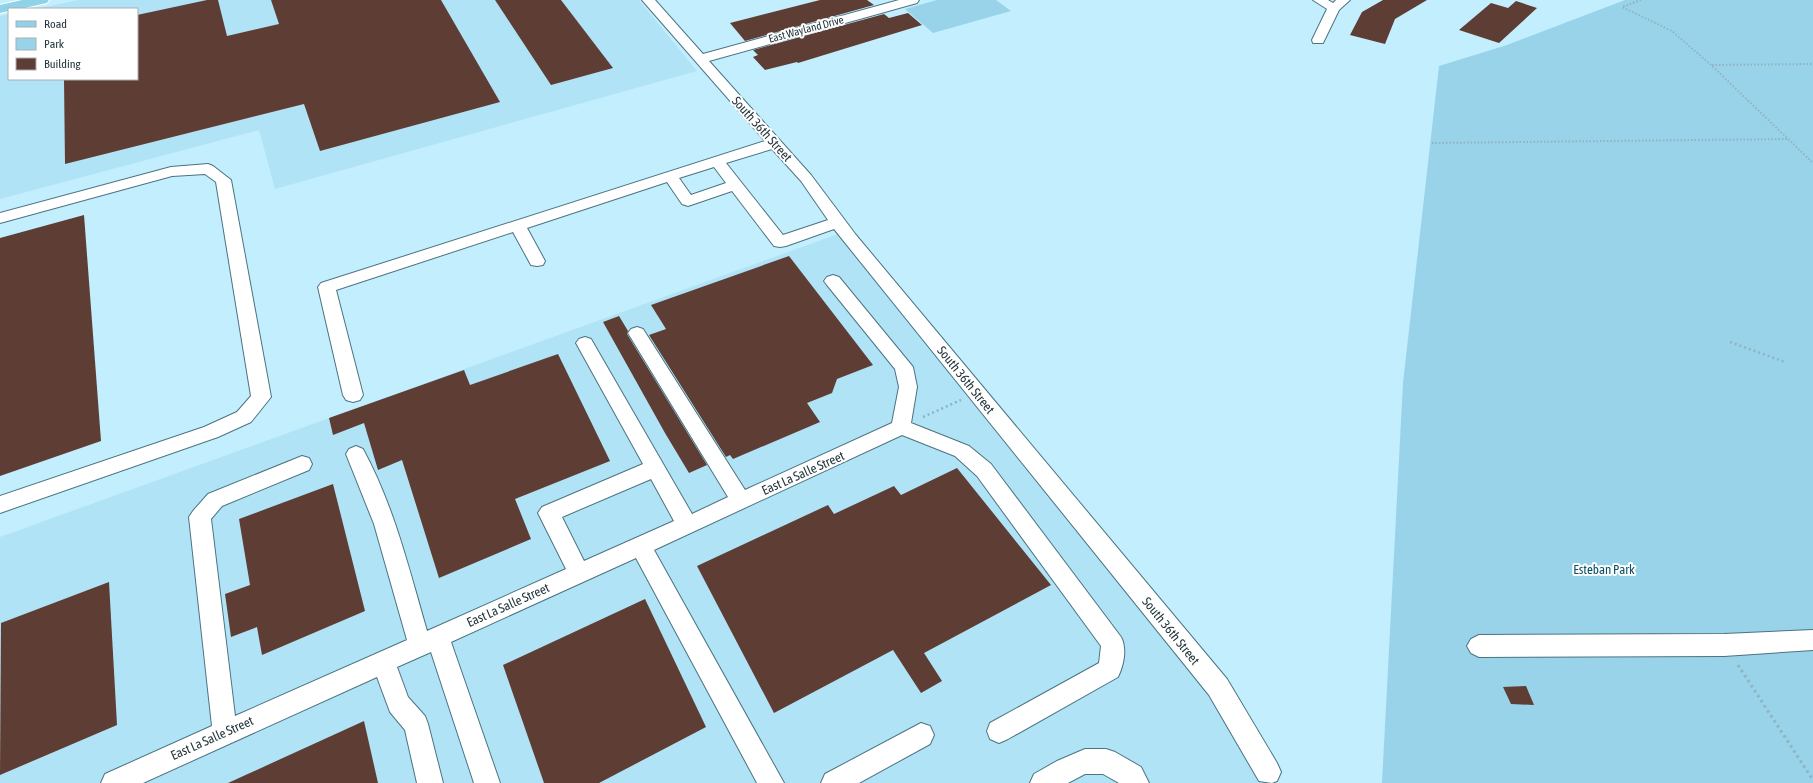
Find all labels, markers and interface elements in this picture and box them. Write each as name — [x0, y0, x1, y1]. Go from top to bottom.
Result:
legend — [8, 8, 138, 80]
street label: East Wayland Drive — [767, 13, 845, 45]
text: Road — [44, 17, 67, 31]
text: Park — [44, 37, 65, 51]
text: Building — [44, 57, 82, 71]
street label: South 36th Street — [729, 93, 795, 165]
street label: South 36th Street — [934, 343, 998, 417]
street label: East La Salle Street — [759, 448, 847, 498]
park label: Esteban Park — [1573, 562, 1635, 577]
street label: East La Salle Street — [464, 580, 552, 630]
street label: South 36th Street — [1139, 594, 1203, 668]
street label: East La Salle Street — [168, 713, 256, 763]

